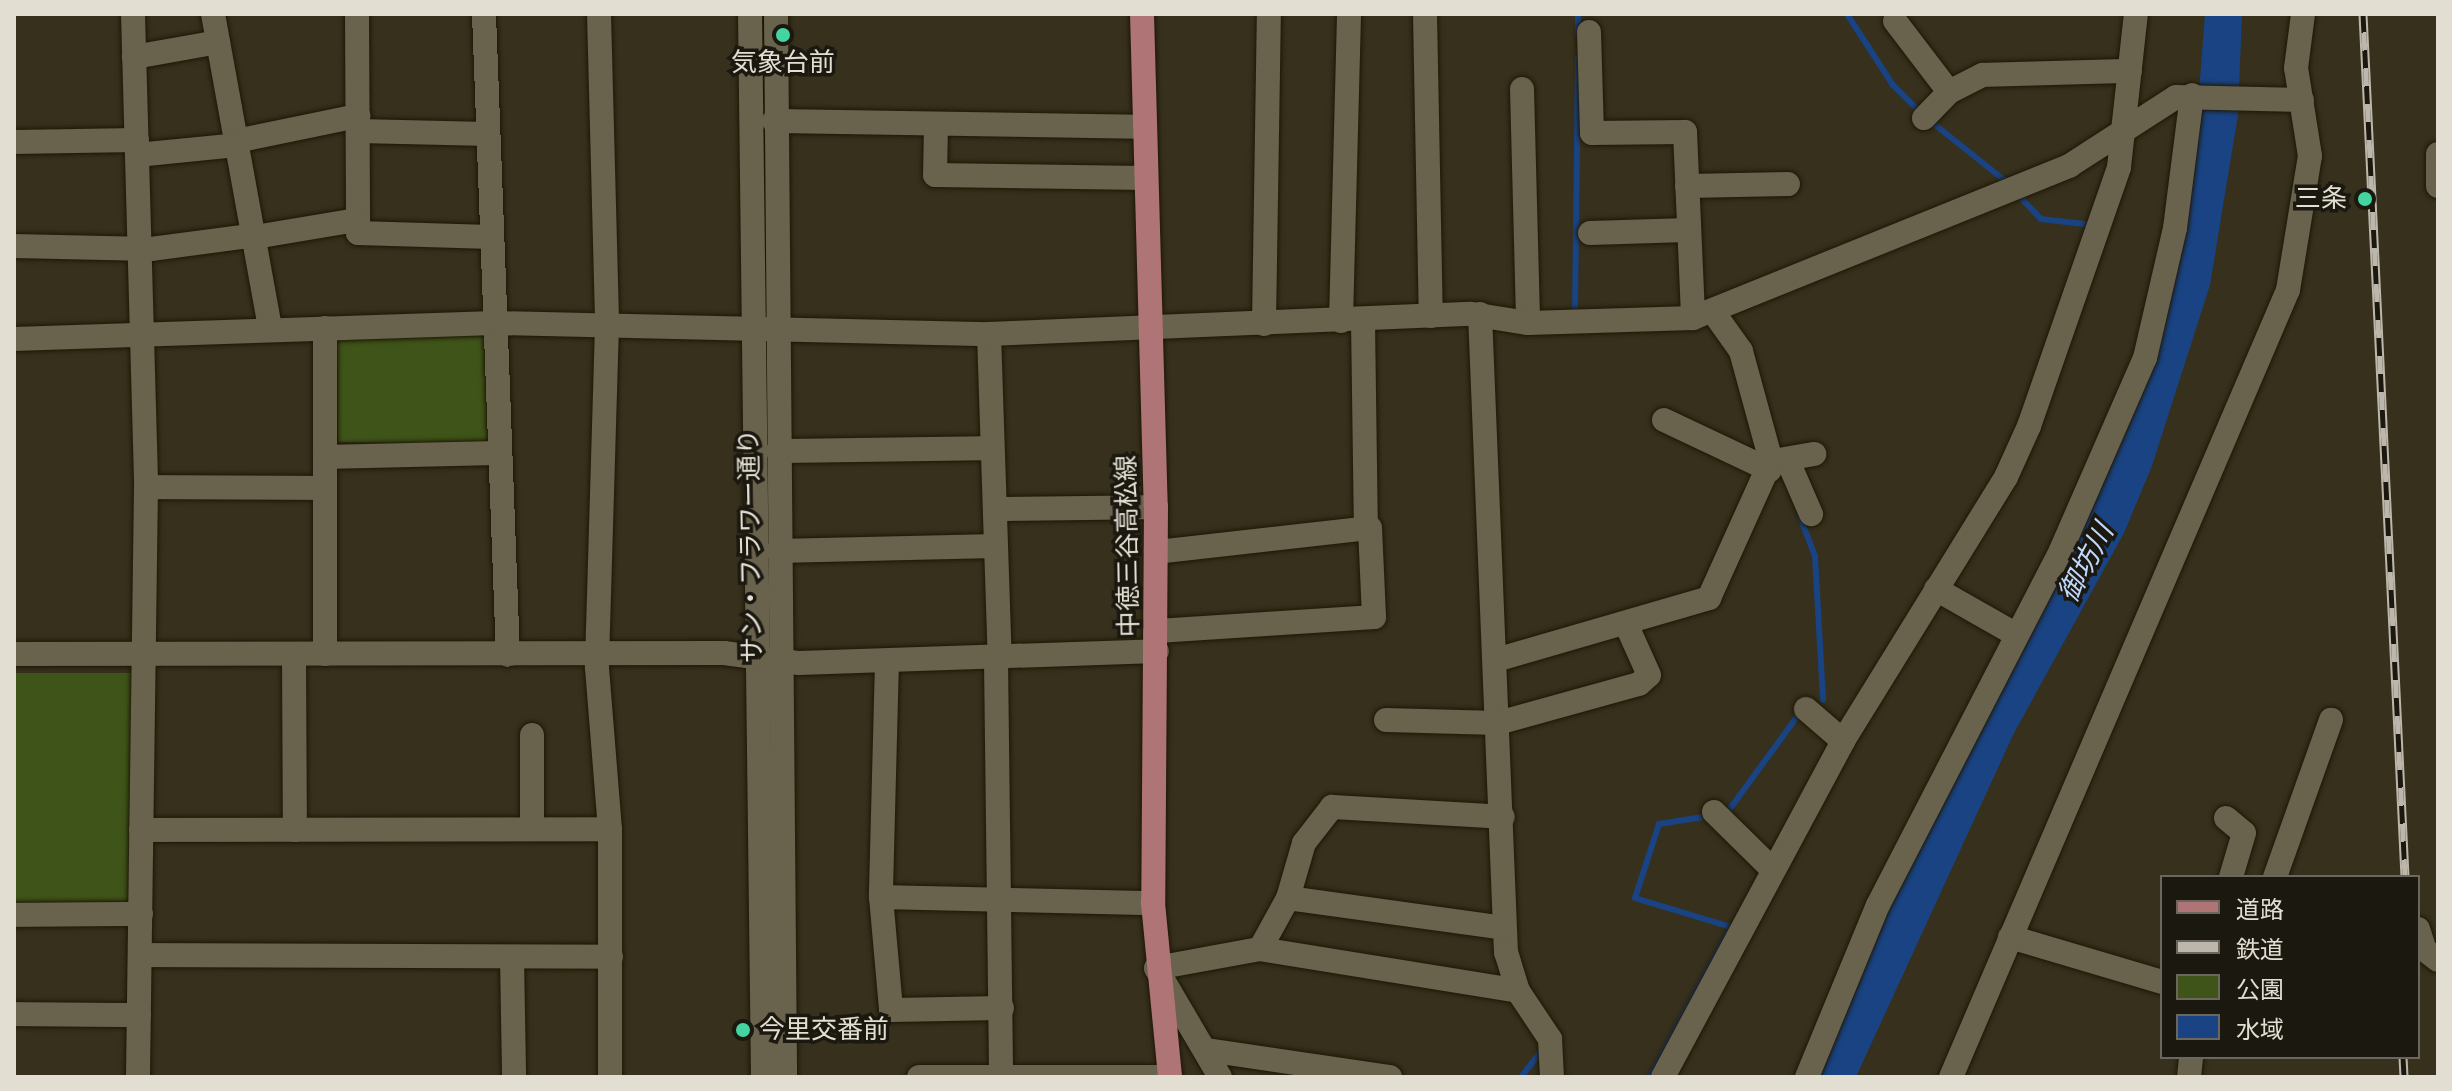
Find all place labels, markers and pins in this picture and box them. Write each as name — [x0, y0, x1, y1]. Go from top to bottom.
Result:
marker: 気象台前 — [774, 26, 792, 44]
place label: 気象台前 — [731, 47, 835, 79]
place label: 三条 — [2295, 183, 2347, 215]
marker: 三条 — [2354, 188, 2376, 210]
place label: 今里交番前 — [759, 1014, 889, 1046]
marker: 今里交番前 — [734, 1021, 752, 1039]

